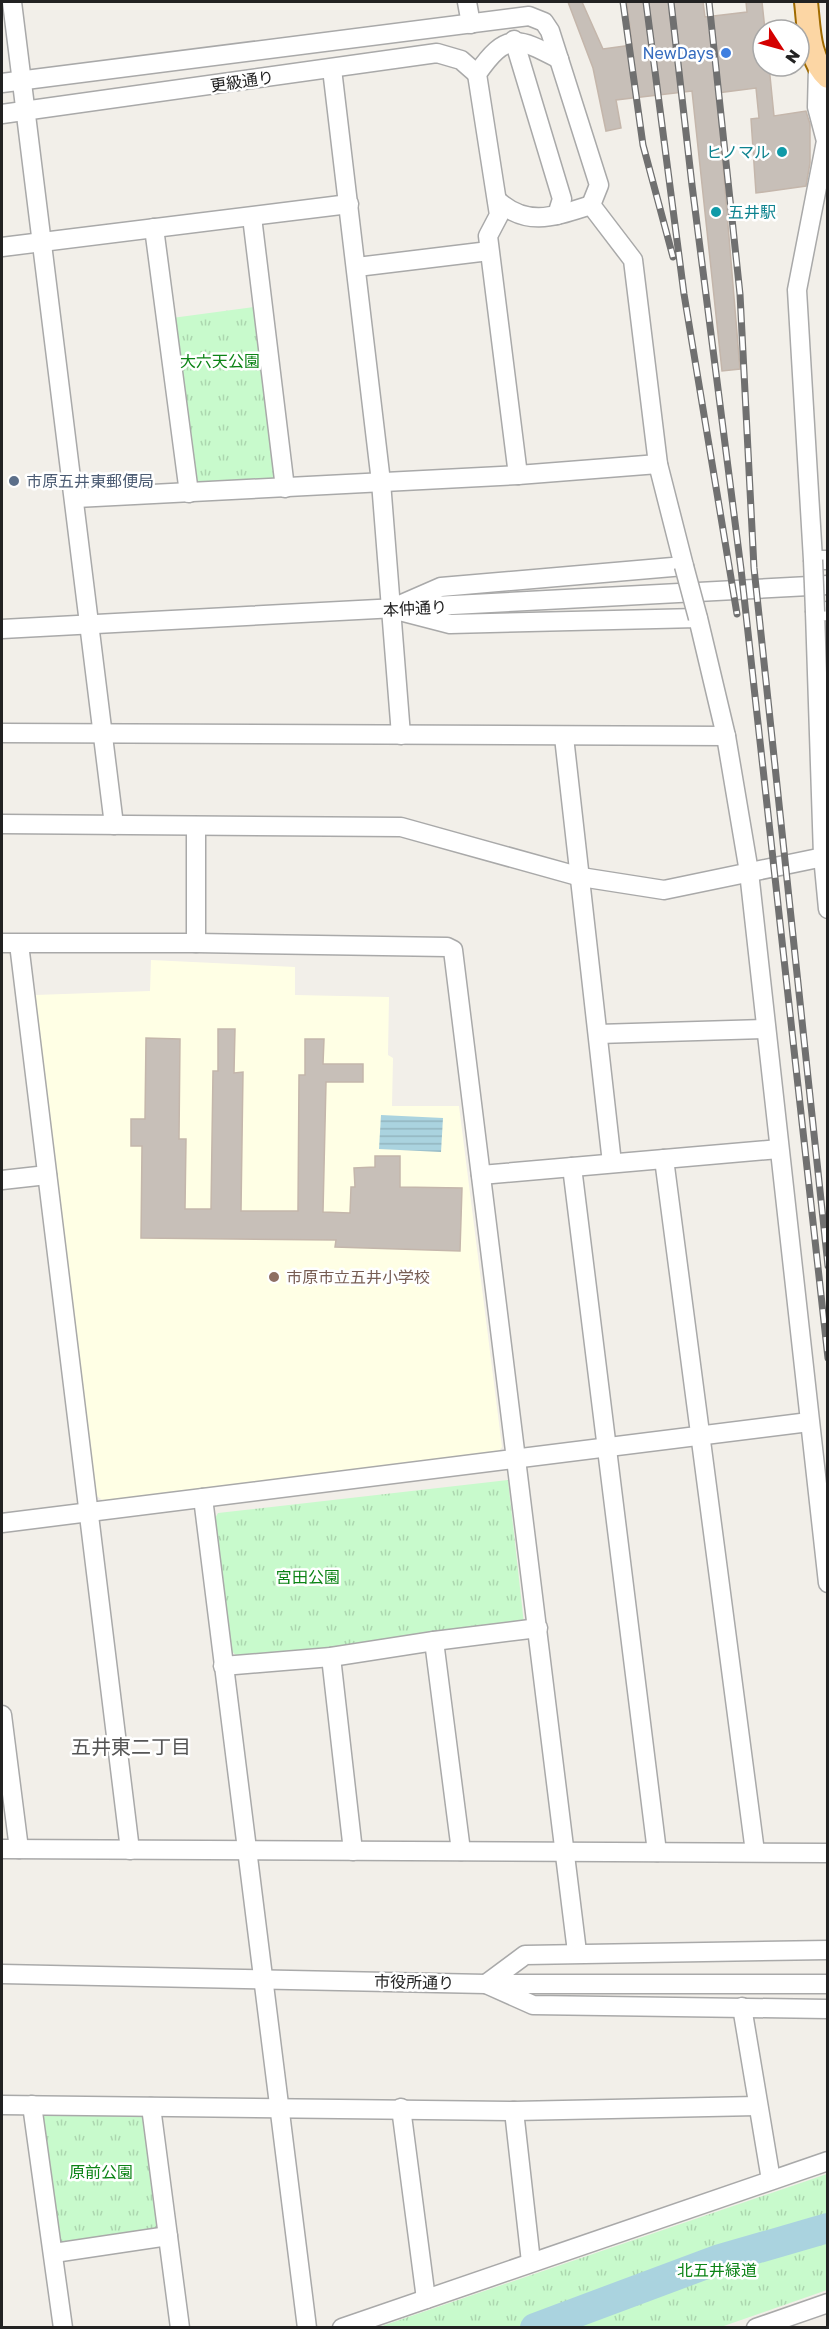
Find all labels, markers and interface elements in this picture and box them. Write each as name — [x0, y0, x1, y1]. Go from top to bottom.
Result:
north arrow — [751, 18, 811, 78]
place label: NewDays — [642, 43, 714, 63]
marker: NewDays — [719, 46, 733, 60]
text: N — [781, 46, 805, 68]
street label: 更級通り — [209, 67, 275, 95]
place label: ヒノマル — [706, 142, 770, 162]
marker: ヒノマル — [775, 145, 789, 159]
place label: 五井駅 — [728, 202, 776, 222]
marker: 五井駅 — [709, 205, 723, 219]
park label: 大六天公園 — [180, 351, 260, 371]
place label: 市原五井東郵便局 — [26, 471, 154, 491]
marker: 市原五井東郵便局 — [7, 474, 21, 488]
street label: 本仲通り — [383, 596, 447, 620]
place label: 市原市立五井小学校 — [286, 1267, 430, 1287]
marker: 市原市立五井小学校 — [267, 1270, 281, 1284]
park label: 宮田公園 — [276, 1567, 340, 1587]
district label: 五井東二丁目 — [71, 1734, 191, 1758]
street label: 市役所通り — [374, 1971, 454, 1993]
park label: 原前公園 — [69, 2162, 133, 2182]
park label: 北五井緑道 — [677, 2260, 757, 2280]

